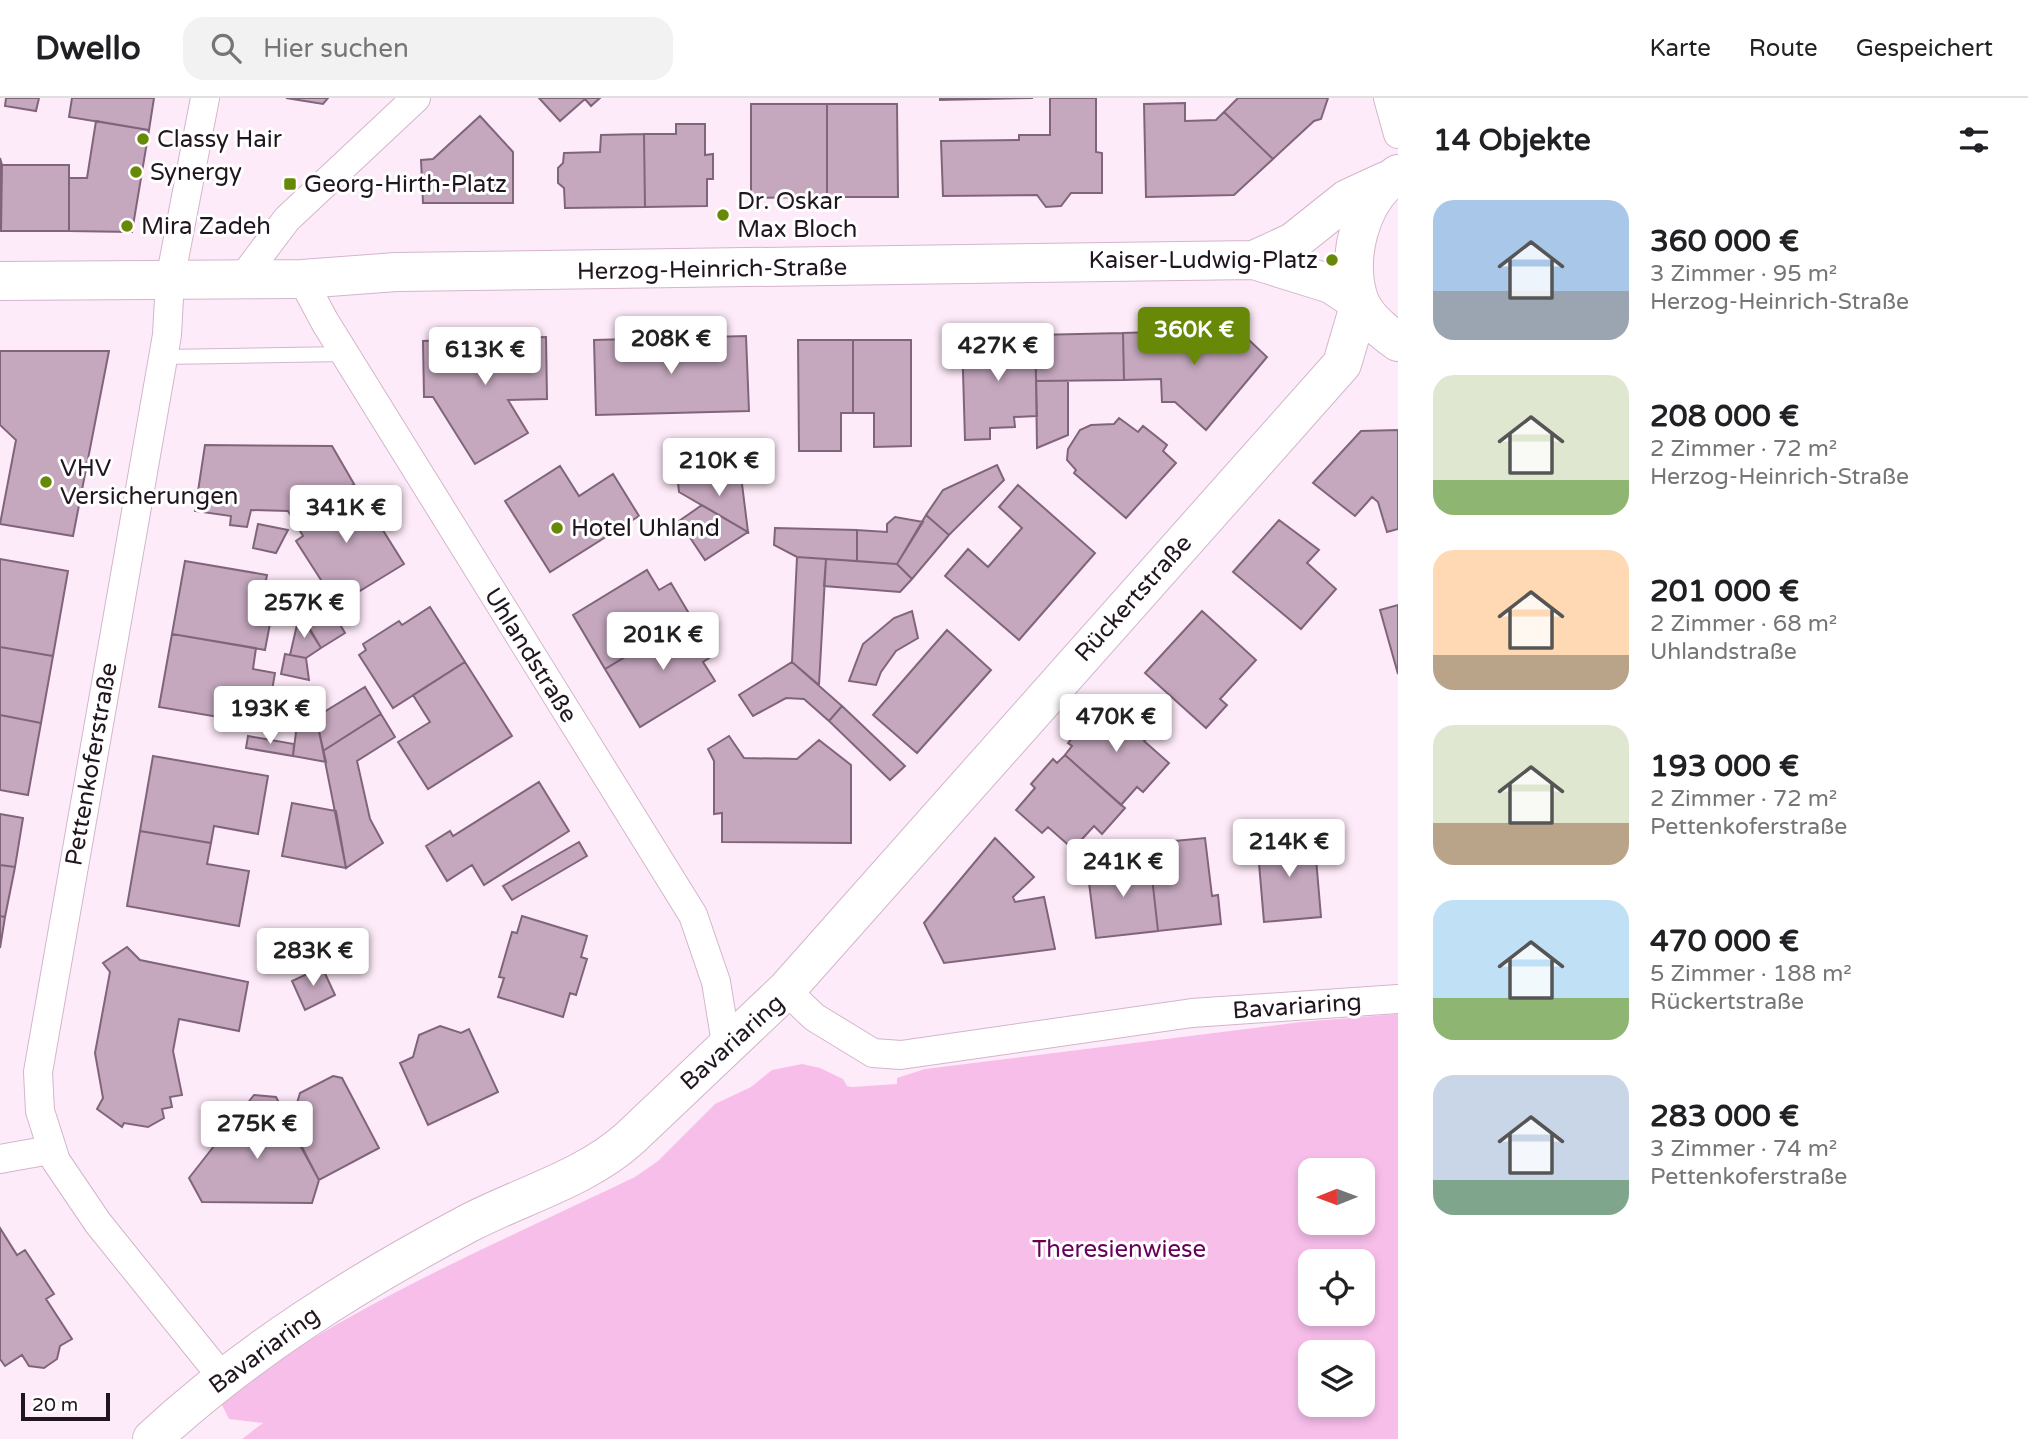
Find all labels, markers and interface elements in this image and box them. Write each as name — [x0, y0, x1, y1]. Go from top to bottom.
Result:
search box — [183, 17, 673, 80]
text: Dwello — [35, 29, 141, 68]
icon: search — [207, 29, 245, 67]
text: Hier suchen — [263, 33, 409, 64]
text: Karte — [1649, 34, 1711, 63]
text: Route — [1749, 34, 1818, 63]
text: Gespeichert — [1856, 34, 1993, 63]
icon: filters — [1955, 121, 1993, 159]
text: 14 Objekte — [1433, 122, 1591, 159]
place label: Classy Hair — [157, 125, 283, 154]
marker: Classy Hair — [135, 131, 151, 147]
place label: Synergy — [150, 158, 242, 187]
marker: Synergy — [128, 164, 144, 180]
place label: Georg-Hirth-Platz — [304, 170, 507, 199]
marker: Georg-Hirth-Platz — [282, 176, 298, 192]
place label: Dr. Oskar Max Bloch — [737, 187, 857, 244]
marker: Dr. Oskar Max Bloch — [715, 207, 731, 223]
place label: Mira Zadeh — [141, 212, 271, 241]
marker: Mira Zadeh — [119, 218, 135, 234]
text: 360 000 € — [1650, 223, 1799, 260]
icon: home — [1489, 228, 1573, 312]
place label: Kaiser-Ludwig-Platz — [1089, 246, 1318, 275]
marker: Kaiser-Ludwig-Platz — [1324, 252, 1340, 268]
street label: Herzog-Heinrich-Straße — [577, 253, 847, 286]
text: 3 Zimmer · 95 m² — [1650, 260, 1837, 288]
text: Herzog-Heinrich-Straße — [1650, 288, 1909, 316]
pin: 360K € — [1137, 308, 1251, 367]
pin: 208K € — [614, 316, 728, 376]
text: 360K € — [1154, 316, 1234, 344]
pin: 427K € — [941, 324, 1055, 383]
text: 208K € — [631, 325, 711, 353]
pin: 613K € — [428, 328, 542, 387]
text: 427K € — [958, 332, 1038, 360]
text: 613K € — [445, 336, 525, 364]
text: 208 000 € — [1650, 398, 1799, 435]
icon: home — [1489, 403, 1573, 487]
text: 2 Zimmer · 72 m² — [1650, 435, 1837, 463]
pin: 210K € — [662, 438, 776, 498]
text: 210K € — [679, 447, 759, 475]
place label: VHV Versicherungen — [60, 454, 238, 511]
text: Herzog-Heinrich-Straße — [1650, 463, 1909, 491]
marker: VHV Versicherungen — [38, 474, 54, 490]
pin: 341K € — [289, 486, 403, 545]
text: 341K € — [306, 494, 386, 522]
place label: Hotel Uhland — [571, 514, 720, 543]
marker: Hotel Uhland — [549, 520, 565, 536]
street label: Rückertstraße — [1069, 529, 1198, 668]
text: 201 000 € — [1650, 573, 1799, 610]
icon: home — [1489, 578, 1573, 662]
pin: 257K € — [247, 580, 361, 640]
street label: Uhlandstraße — [478, 583, 583, 728]
text: 257K € — [264, 589, 344, 617]
text: 2 Zimmer · 68 m² — [1650, 610, 1837, 638]
pin: 201K € — [606, 612, 720, 672]
text: 201K € — [623, 621, 703, 649]
text: Uhlandstraße — [1650, 638, 1797, 666]
street label: Pettenkoferstraße — [59, 660, 124, 868]
pin: 193K € — [213, 686, 327, 746]
pin: 470K € — [1059, 694, 1173, 754]
text: 193K € — [230, 695, 310, 723]
text: 470K € — [1076, 703, 1156, 731]
text: 193 000 € — [1650, 748, 1799, 785]
icon: home — [1489, 753, 1573, 837]
text: 2 Zimmer · 72 m² — [1650, 785, 1837, 813]
text: Pettenkoferstraße — [1650, 813, 1847, 841]
pin: 214K € — [1232, 820, 1346, 879]
text: 214K € — [1249, 828, 1329, 856]
pin: 241K € — [1066, 840, 1180, 899]
text: 241K € — [1083, 848, 1163, 876]
text: 470 000 € — [1650, 923, 1799, 960]
pin: 283K € — [256, 928, 370, 988]
icon: home — [1489, 928, 1573, 1012]
text: 283K € — [273, 937, 353, 965]
text: 5 Zimmer · 188 m² — [1650, 960, 1852, 988]
street label: Bavariaring — [674, 988, 790, 1096]
street label: Bavariaring — [1231, 988, 1363, 1025]
text: Rückertstraße — [1650, 988, 1804, 1016]
text: 283 000 € — [1650, 1098, 1799, 1135]
pin: 275K € — [200, 1102, 314, 1161]
icon: home — [1489, 1103, 1573, 1187]
text: 275K € — [217, 1110, 297, 1138]
text: 3 Zimmer · 74 m² — [1650, 1135, 1837, 1163]
north arrow — [1298, 1158, 1376, 1236]
map controls — [1298, 1158, 1375, 1417]
text: Pettenkoferstraße — [1650, 1163, 1847, 1191]
park label: Theresienwiese — [1032, 1235, 1206, 1264]
button: locate — [1298, 1249, 1375, 1326]
street label: Bavariaring — [203, 1301, 325, 1400]
button: layers — [1298, 1340, 1375, 1417]
scale bar — [21, 1390, 110, 1422]
text: 20 m — [32, 1394, 78, 1416]

